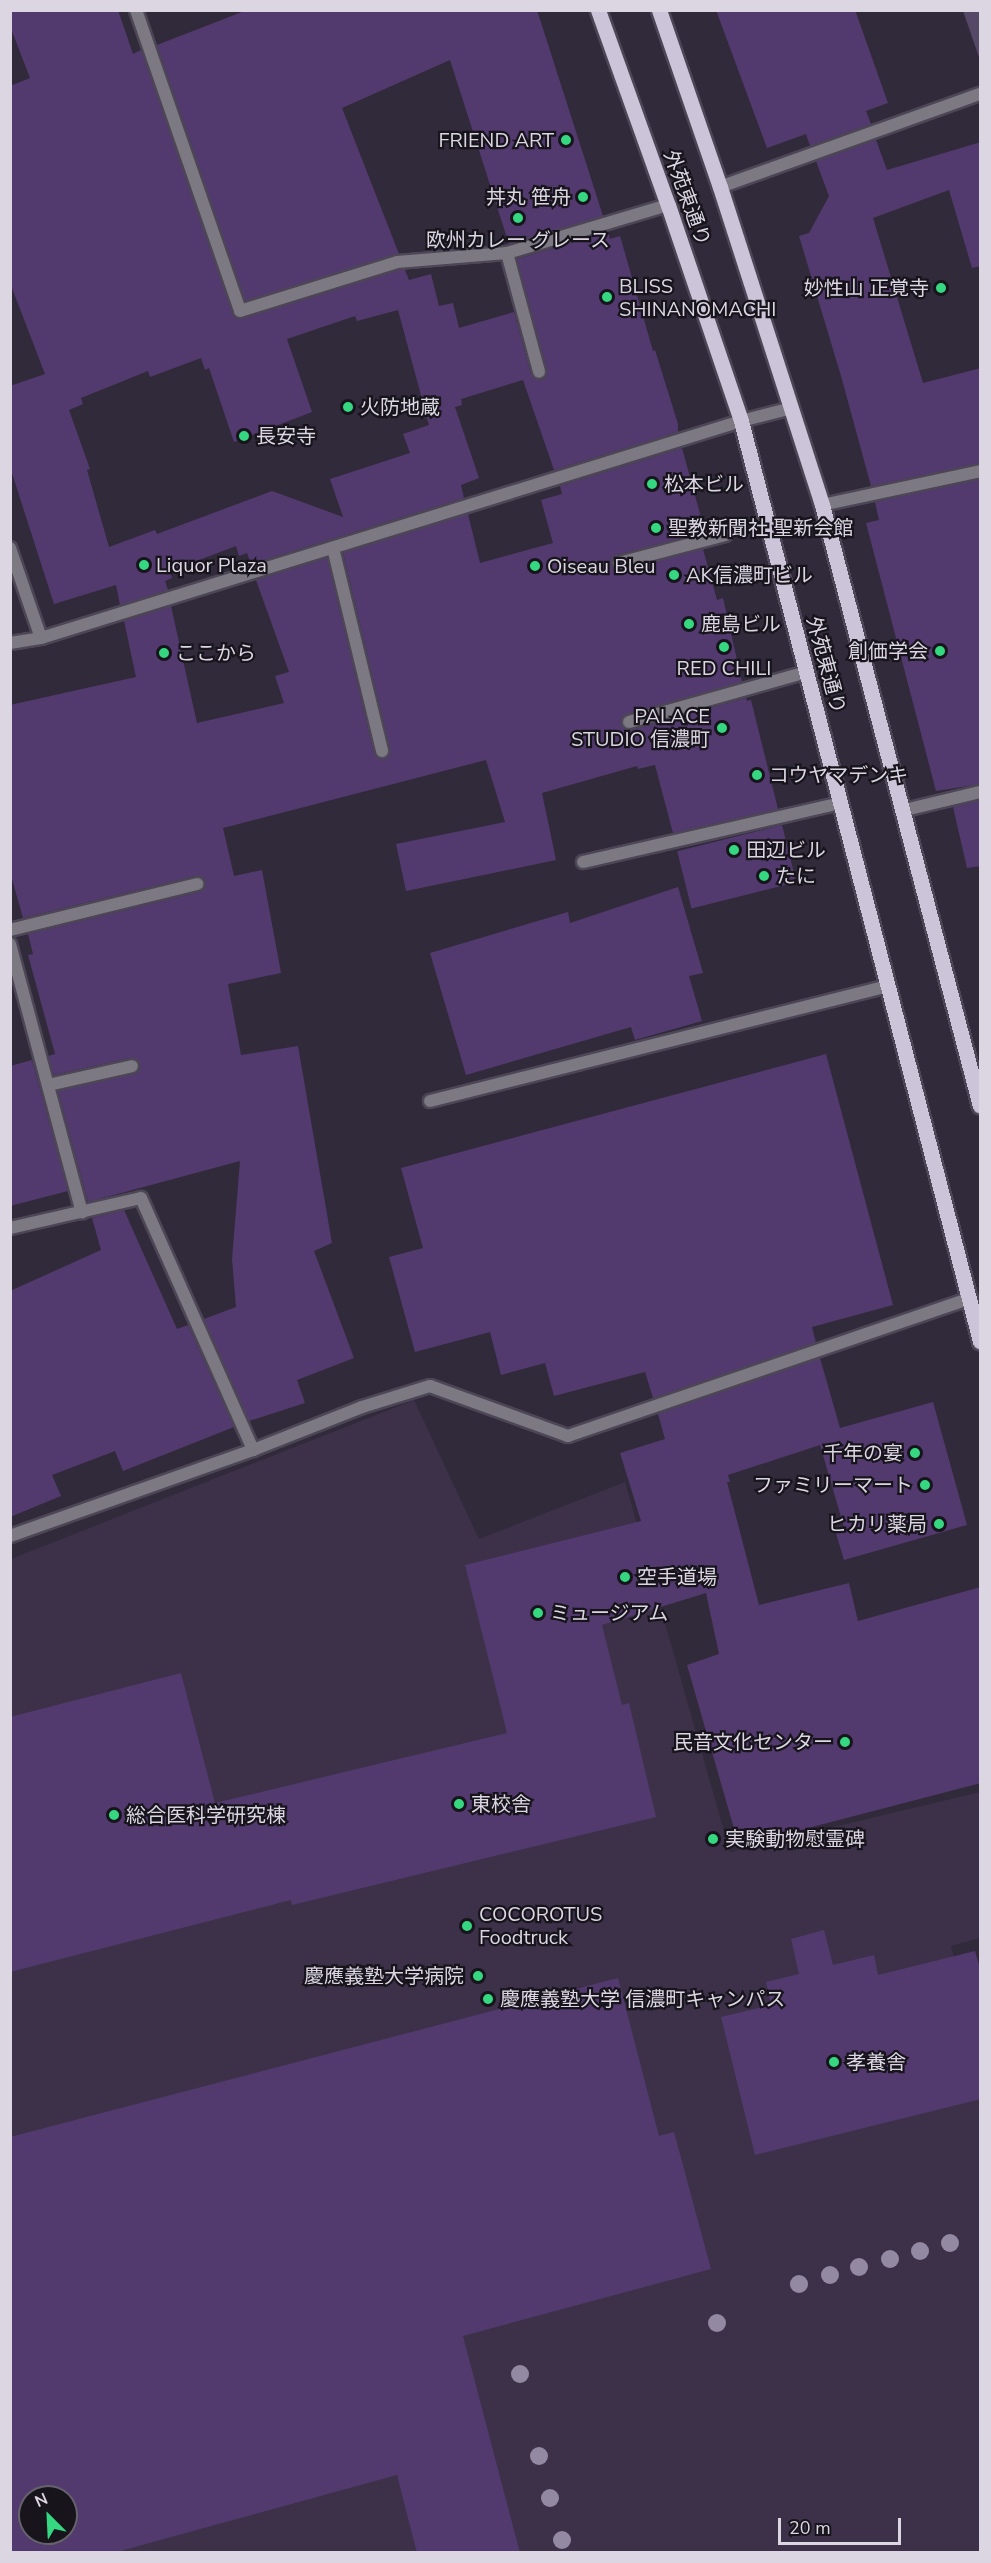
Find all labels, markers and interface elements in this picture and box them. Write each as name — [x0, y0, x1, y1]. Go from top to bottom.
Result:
place label: FRIEND ART — [439, 128, 554, 152]
marker: FRIEND ART — [559, 133, 573, 147]
street label: 外苑東通り — [659, 147, 715, 249]
place label: 丼丸 笹舟 — [486, 185, 571, 209]
marker: 丼丸 笹舟 — [576, 190, 590, 204]
marker: 欧州カレー グレース — [511, 211, 525, 225]
place label: 欧州カレー グレース — [425, 228, 611, 252]
place label: BLISS SHINANOMACHI — [619, 274, 776, 321]
place label: 妙性山 正覚寺 — [804, 276, 929, 300]
marker: 妙性山 正覚寺 — [934, 281, 948, 295]
marker: BLISS SHINANOMACHI — [600, 290, 614, 304]
place label: 火防地蔵 — [360, 395, 440, 419]
marker: 火防地蔵 — [341, 400, 355, 414]
place label: 長安寺 — [256, 424, 316, 448]
marker: 長安寺 — [237, 429, 251, 443]
place label: 松本ビル — [664, 472, 744, 496]
marker: 松本ビル — [645, 477, 659, 491]
place label: 聖教新聞社 聖新会館 — [668, 516, 853, 540]
marker: 聖教新聞社 聖新会館 — [649, 521, 663, 535]
place label: Liquor Plaza — [156, 553, 267, 577]
place label: Oiseau Bleu — [547, 554, 655, 578]
marker: Liquor Plaza — [137, 558, 151, 572]
marker: Oiseau Bleu — [528, 559, 542, 573]
place label: AK信濃町ビル — [686, 563, 813, 587]
marker: AK信濃町ビル — [667, 568, 681, 582]
place label: 鹿島ビル — [701, 612, 781, 636]
street label: 外苑東通り — [801, 614, 851, 716]
marker: 鹿島ビル — [682, 617, 696, 631]
place label: 創価学会 — [848, 639, 928, 663]
marker: RED CHILI — [717, 640, 731, 654]
place label: ここから — [176, 641, 256, 665]
marker: 創価学会 — [933, 644, 947, 658]
marker: ここから — [157, 646, 171, 660]
place label: RED CHILI — [677, 656, 771, 680]
place label: PALACE STUDIO 信濃町 — [571, 704, 710, 751]
marker: PALACE STUDIO 信濃町 — [715, 721, 729, 735]
place label: コウヤマデンキ — [769, 763, 909, 787]
marker: コウヤマデンキ — [750, 768, 764, 782]
place label: 田辺ビル — [746, 838, 826, 862]
marker: 田辺ビル — [727, 843, 741, 857]
place label: たに — [776, 864, 816, 888]
marker: たに — [757, 869, 771, 883]
place label: 千年の宴 — [823, 1441, 903, 1465]
marker: 千年の宴 — [908, 1446, 922, 1460]
place label: ファミリーマート — [753, 1473, 913, 1497]
marker: ファミリーマート — [918, 1478, 932, 1492]
place label: ヒカリ薬局 — [827, 1512, 927, 1536]
marker: ヒカリ薬局 — [932, 1517, 946, 1531]
place label: 空手道場 — [637, 1565, 717, 1589]
marker: 空手道場 — [618, 1570, 632, 1584]
place label: ミュージアム — [550, 1601, 670, 1625]
marker: ミュージアム — [531, 1606, 545, 1620]
place label: 民音文化センター — [673, 1730, 833, 1754]
marker: 民音文化センター — [838, 1735, 852, 1749]
place label: 東校舎 — [471, 1792, 531, 1816]
marker: 東校舎 — [452, 1797, 466, 1811]
place label: 総合医科学研究棟 — [126, 1803, 286, 1827]
marker: 総合医科学研究棟 — [107, 1808, 121, 1822]
place label: 実験動物慰霊碑 — [725, 1827, 865, 1851]
marker: 実験動物慰霊碑 — [706, 1832, 720, 1846]
place label: COCOROTUS Foodtruck — [479, 1902, 602, 1949]
marker: COCOROTUS Foodtruck — [460, 1919, 474, 1933]
place label: 慶應義塾大学病院 — [304, 1964, 464, 1988]
marker: 慶應義塾大学病院 — [469, 1967, 487, 1985]
place label: 慶應義塾大学 信濃町キャンパス — [500, 1987, 785, 2011]
marker: 慶應義塾大学 信濃町キャンパス — [481, 1992, 495, 2006]
place label: 孝養舎 — [846, 2050, 906, 2074]
marker: 孝養舎 — [827, 2055, 841, 2069]
north arrow — [18, 2485, 78, 2545]
text: N — [32, 2488, 51, 2513]
scale bar — [781, 2506, 904, 2544]
text: 20 m — [789, 2516, 831, 2540]

